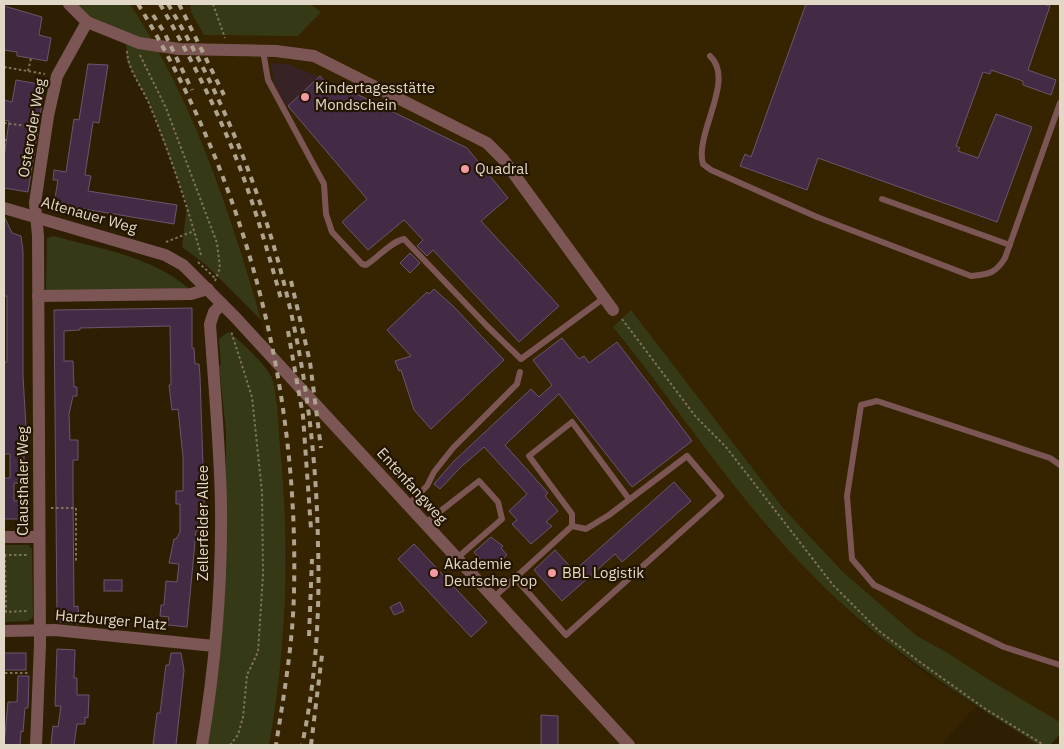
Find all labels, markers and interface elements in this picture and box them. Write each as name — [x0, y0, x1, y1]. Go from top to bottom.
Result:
street label: Osteroder Weg — [13, 77, 50, 179]
place label: Kindertagesstätte Mondschein — [315, 78, 435, 114]
marker: Kindertagesstätte Mondschein — [299, 91, 311, 103]
place label: Quadral — [475, 159, 528, 178]
marker: Quadral — [459, 163, 471, 175]
street label: Altenauer Weg — [39, 192, 139, 237]
street label: Clausthaler Weg — [13, 426, 32, 536]
street label: Entenfangweg — [373, 444, 452, 528]
street label: Zellerfelder Allee — [193, 465, 212, 581]
place label: Akademie Deutsche Pop — [444, 554, 537, 590]
place label: BBL Logistik — [562, 563, 644, 582]
marker: Akademie Deutsche Pop — [428, 567, 440, 579]
marker: BBL Logistik — [546, 567, 558, 579]
street label: Harzburger Platz — [54, 605, 168, 634]

